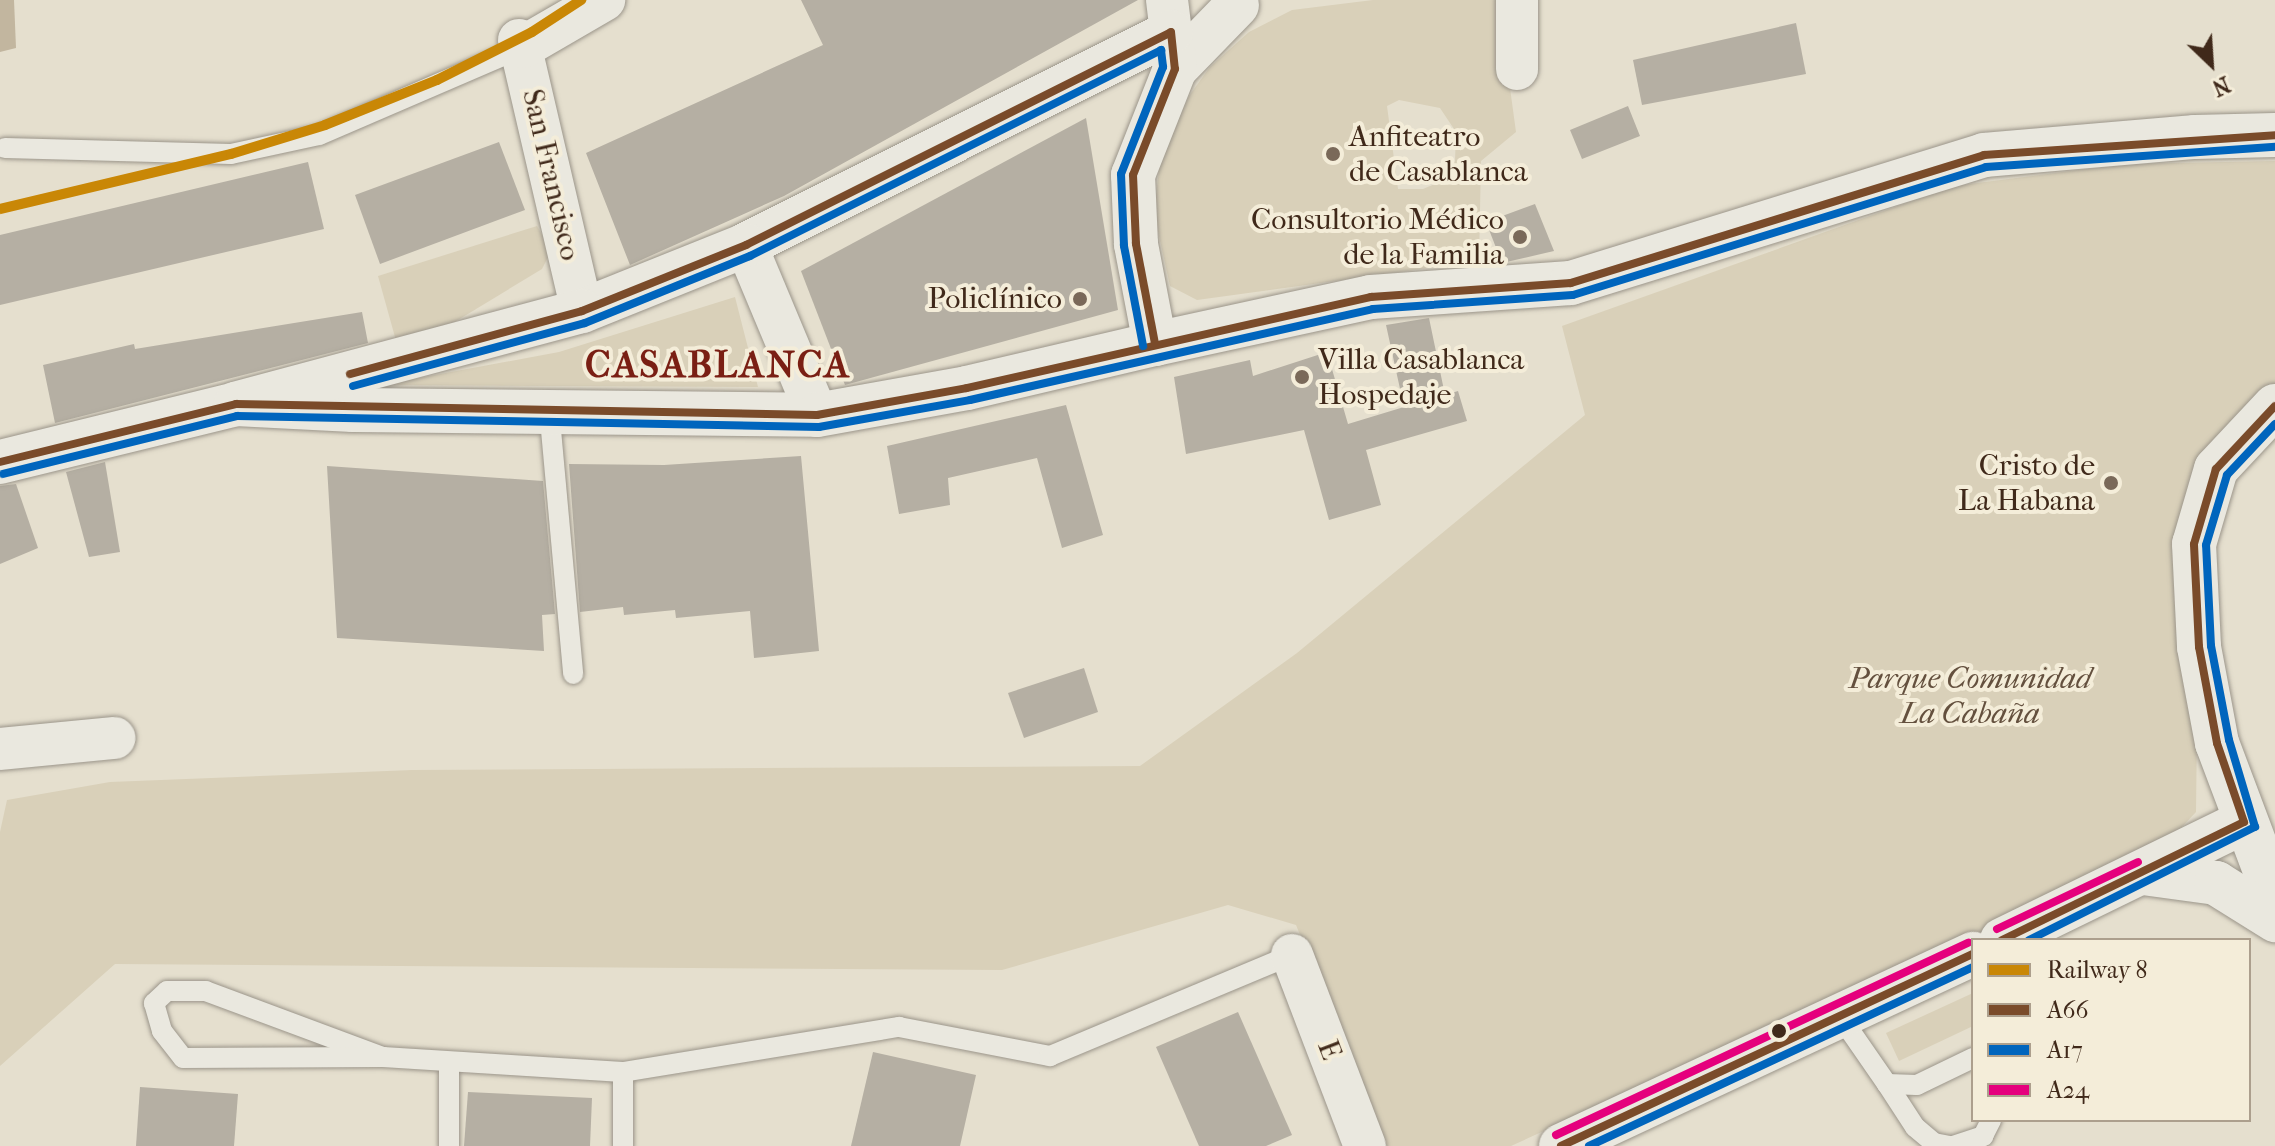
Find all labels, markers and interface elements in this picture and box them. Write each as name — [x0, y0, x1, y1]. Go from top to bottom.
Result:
north arrow — [2171, 24, 2251, 104]
text: N — [2208, 70, 2234, 101]
street label: San Francisco — [514, 86, 588, 264]
place label: Anfiteatro de Casablanca — [1349, 119, 1528, 190]
marker: Anfiteatro de Casablanca — [1324, 145, 1342, 163]
place label: Consultorio Médico de la Familia — [1251, 202, 1504, 272]
marker: Consultorio Médico de la Familia — [1511, 228, 1529, 246]
place label: Policlínico — [928, 281, 1062, 317]
marker: Policlínico — [1069, 288, 1091, 310]
district label: CASABLANCA — [585, 342, 851, 388]
place label: Villa Casablanca Hospedaje — [1318, 342, 1524, 412]
marker: Villa Casablanca Hospedaje — [1293, 368, 1311, 386]
place label: Cristo de La Habana — [1958, 448, 2095, 518]
marker: Cristo de La Habana — [2102, 474, 2120, 492]
park label: Parque Comunidad La Cabaña — [1849, 661, 2091, 732]
legend — [1971, 938, 2251, 1122]
text: Railway 8 — [2047, 956, 2148, 984]
text: A66 — [2047, 996, 2089, 1024]
unlabelled marker — [1771, 1023, 1787, 1039]
street label: E — [1309, 1035, 1349, 1065]
text: A17 — [2047, 1036, 2083, 1064]
text: A24 — [2047, 1076, 2089, 1104]

